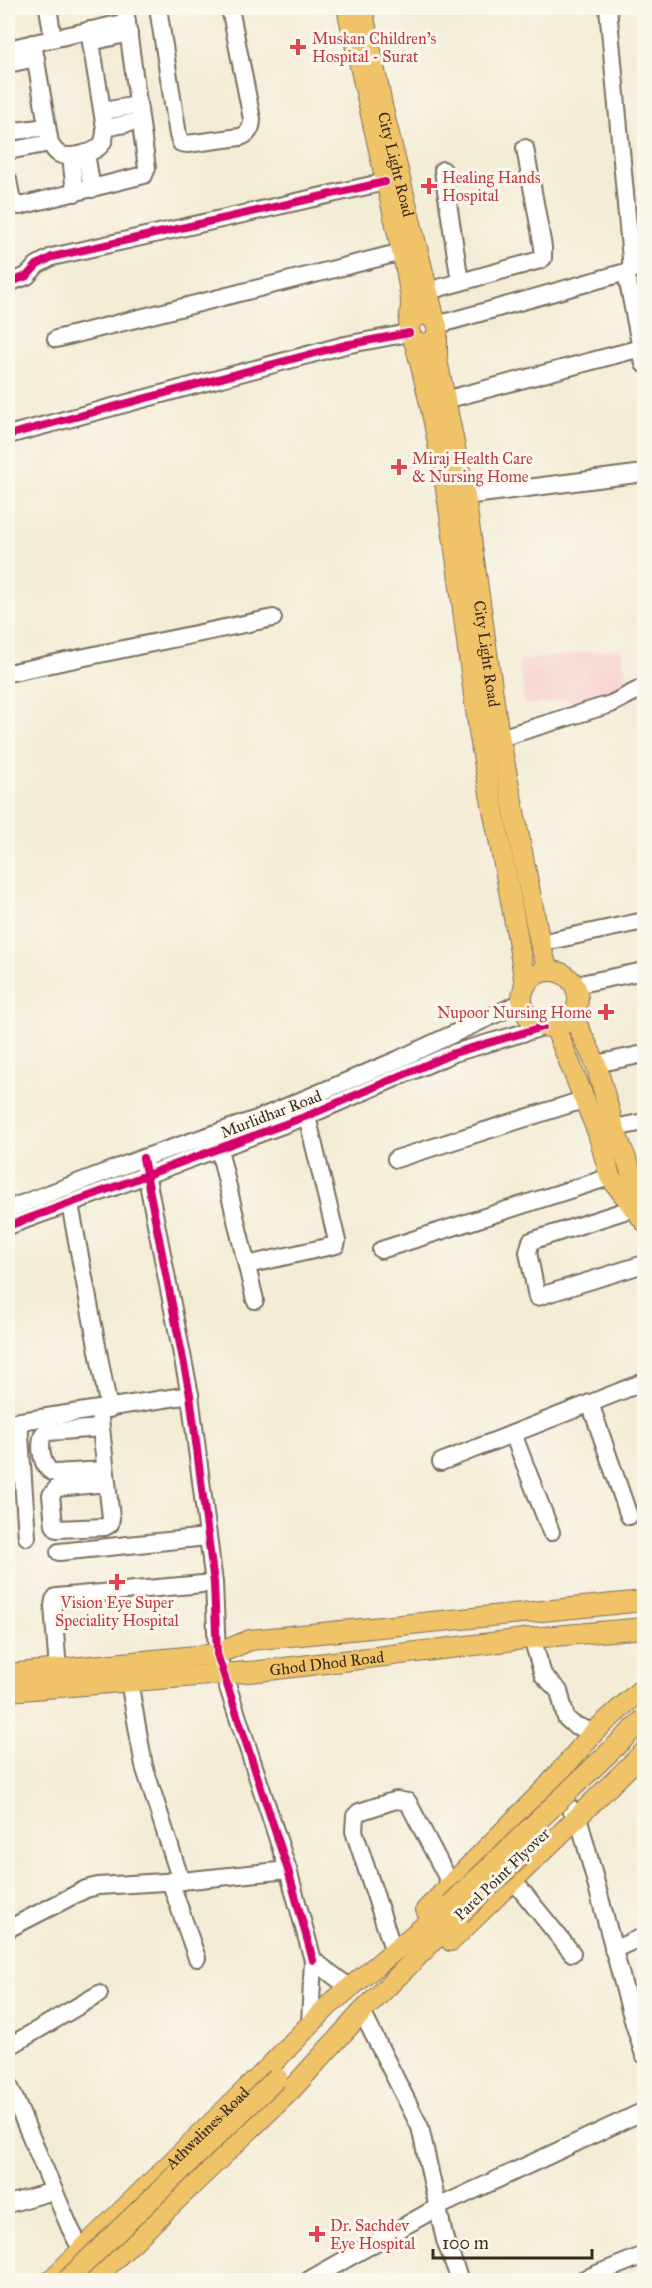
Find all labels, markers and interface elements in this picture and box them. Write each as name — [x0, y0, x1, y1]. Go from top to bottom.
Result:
place label: Muskan Children's Hospital - Surat — [312, 29, 437, 66]
marker: Muskan Children's Hospital - Surat — [289, 38, 307, 56]
street label: City Light Road — [374, 110, 418, 219]
place label: Healing Hands Hospital — [442, 168, 541, 205]
marker: Healing Hands Hospital — [420, 177, 438, 195]
place label: Miraj Health Care & Nursing Home — [412, 449, 533, 487]
marker: Miraj Health Care & Nursing Home — [390, 458, 408, 476]
street label: City Light Road — [470, 599, 504, 708]
place label: Nupoor Nursing Home — [437, 1003, 592, 1023]
marker: Nupoor Nursing Home — [597, 1003, 615, 1021]
street label: Murlidhar Road — [218, 1086, 324, 1142]
marker: Vision Eye Super Speciality Hospital — [108, 1573, 126, 1591]
place label: Vision Eye Super Speciality Hospital — [55, 1593, 180, 1630]
street label: Ghod Dhod Road — [268, 1647, 385, 1679]
street label: Parel Point Flyover — [450, 1824, 554, 1924]
street label: Athwalines Road — [160, 2083, 253, 2173]
place label: Dr. Sachdev Eye Hospital — [330, 2216, 416, 2253]
scale bar — [433, 2222, 592, 2260]
marker: Dr. Sachdev Eye Hospital — [308, 2225, 326, 2243]
text: 100 m — [442, 2232, 489, 2254]

